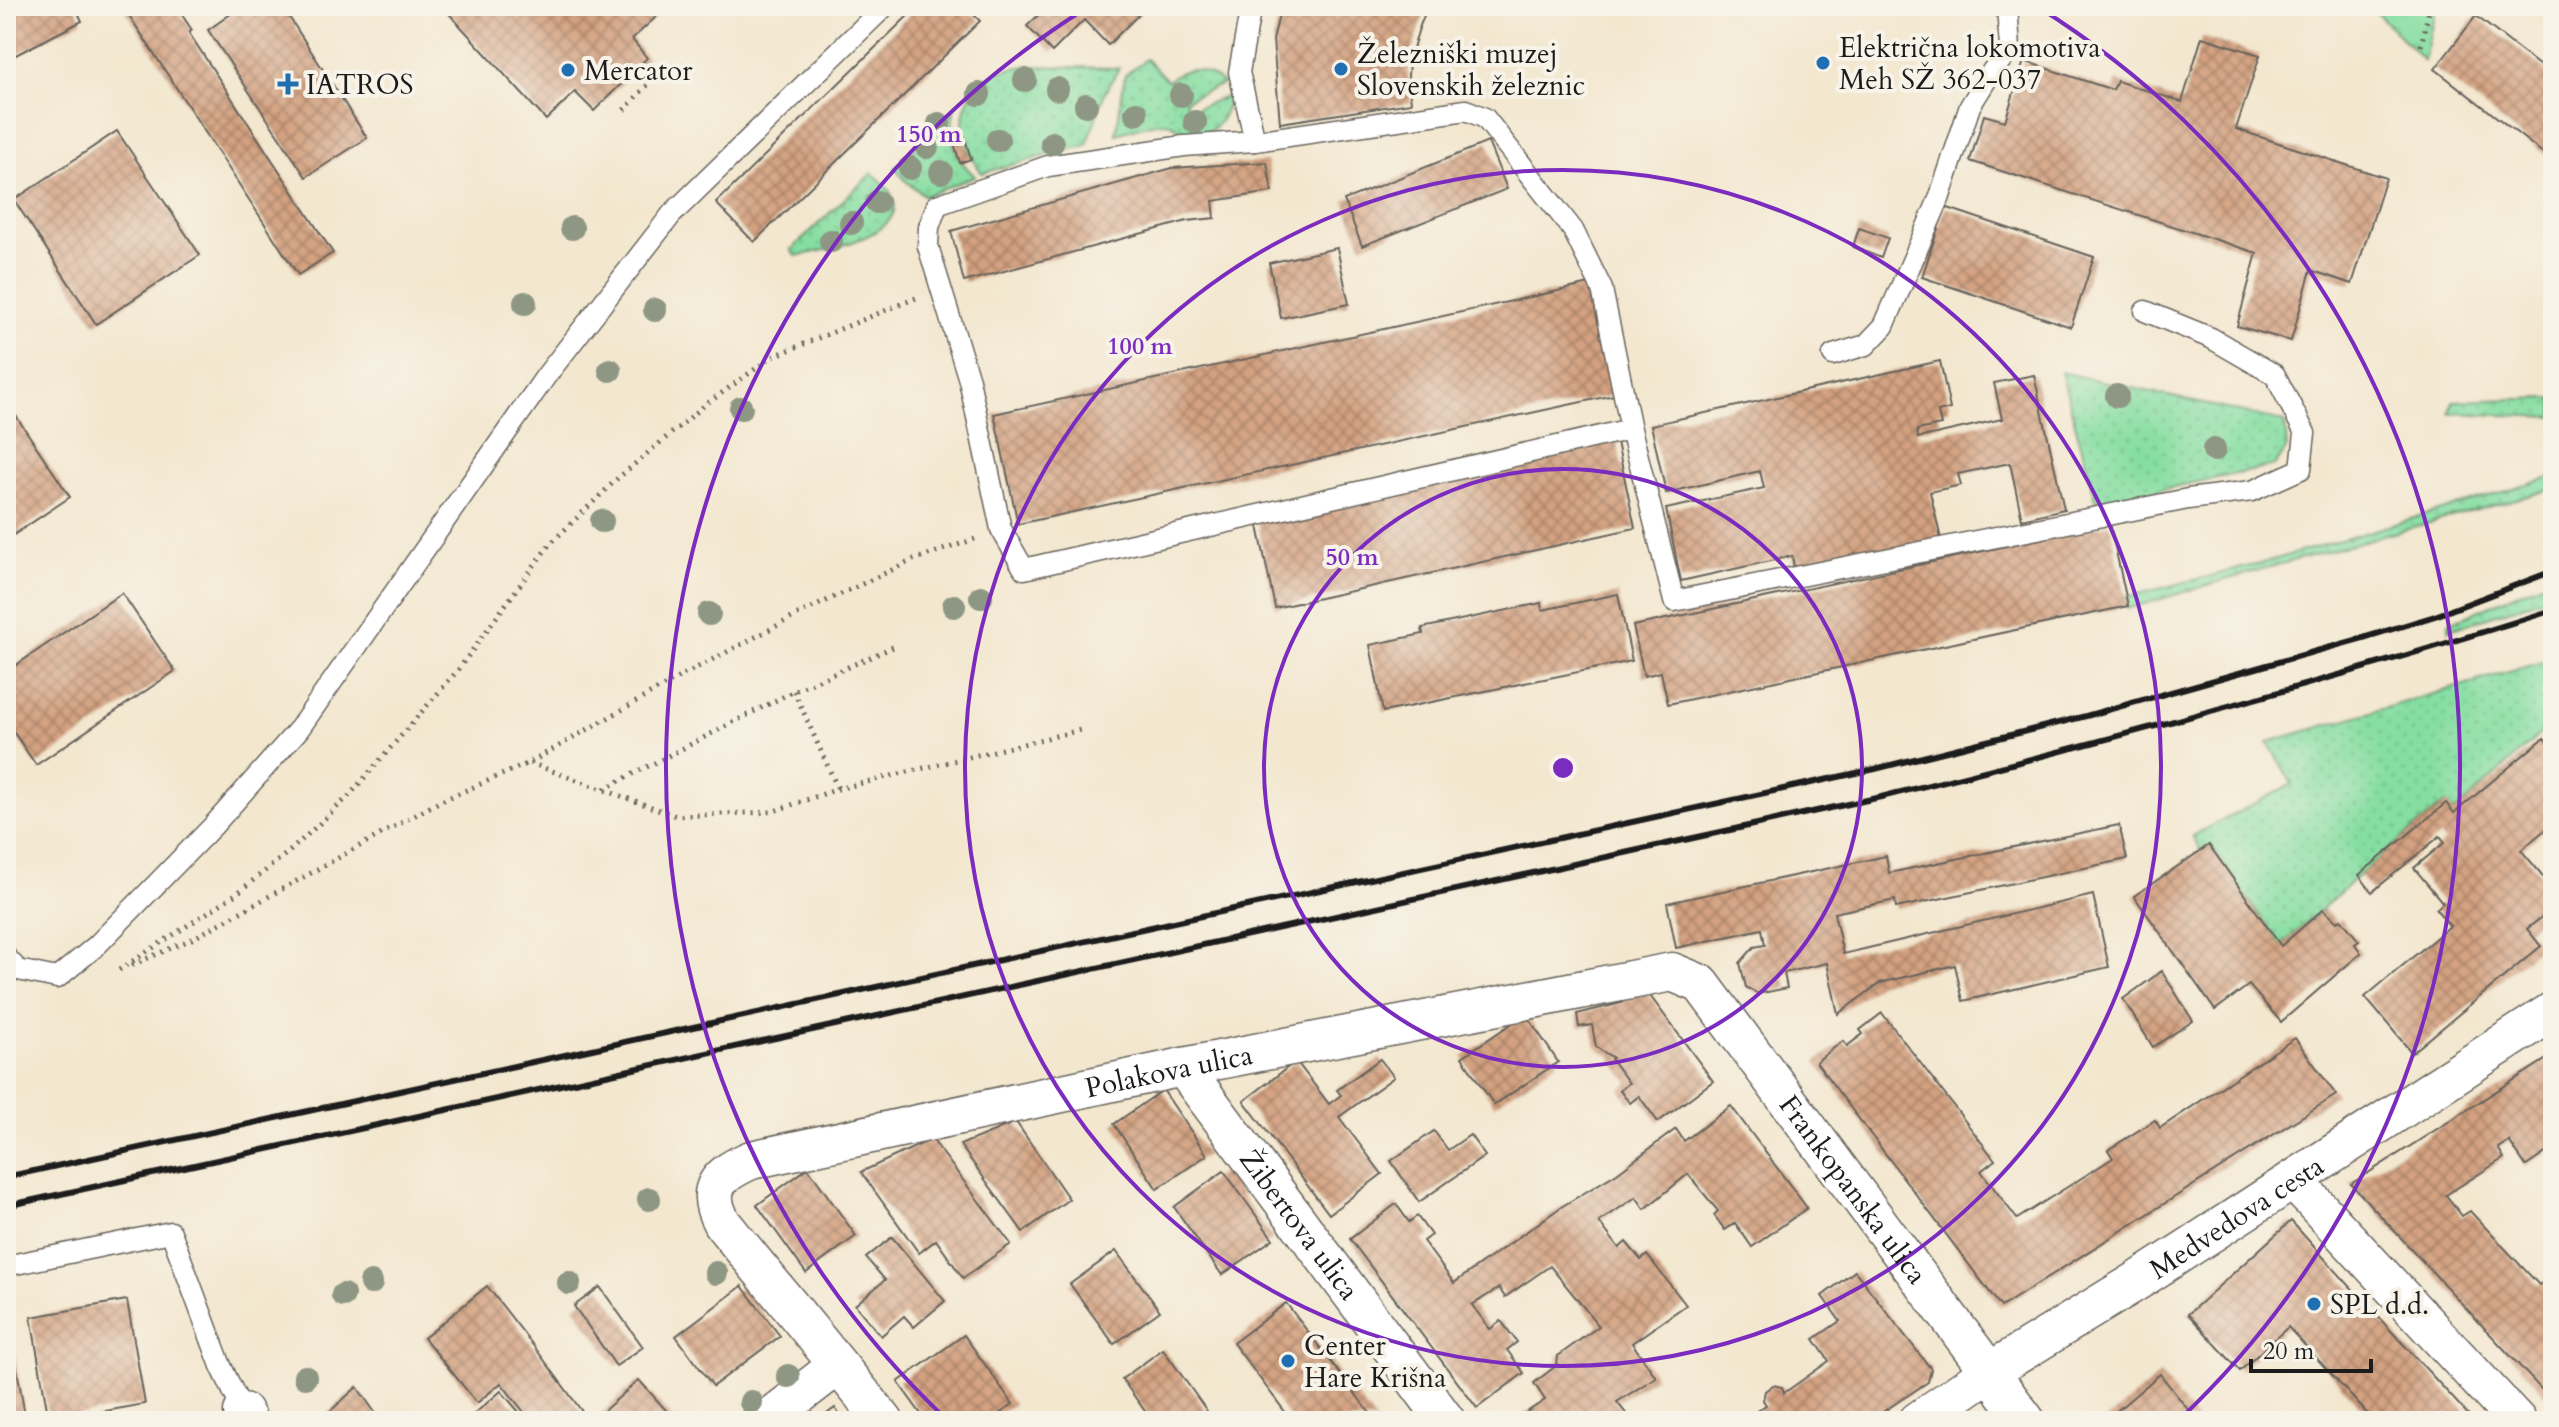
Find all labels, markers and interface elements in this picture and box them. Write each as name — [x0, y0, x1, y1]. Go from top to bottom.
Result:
place label: Električna lokomotiva Meh SŽ 362-037 — [1839, 29, 2101, 99]
place label: Železniški muzej Slovenskih železnic — [1357, 35, 1585, 105]
place label: Mercator — [584, 52, 693, 90]
marker: Električna lokomotiva Meh SŽ 362-037 — [1814, 54, 1832, 72]
marker: Železniški muzej Slovenskih železnic — [1332, 60, 1350, 78]
marker: Mercator — [559, 61, 577, 79]
place label: IATROS — [306, 66, 414, 104]
marker: IATROS — [277, 73, 299, 95]
text: 150 m — [896, 118, 963, 151]
text: 100 m — [1107, 330, 1174, 363]
text: 50 m — [1325, 541, 1379, 574]
centre of rings — [1549, 754, 1577, 782]
street label: Polakova ulica — [1082, 1036, 1256, 1108]
street label: Frankopanska ulica — [1770, 1087, 1936, 1292]
street label: Žibertova ulica — [1230, 1142, 1368, 1308]
street label: Medvedova cesta — [2142, 1147, 2331, 1288]
place label: SPL d.d. — [2330, 1286, 2429, 1324]
marker: SPL d.d. — [2305, 1295, 2323, 1313]
scale bar — [2251, 1323, 2371, 1373]
place label: Center Hare Krišna — [1304, 1327, 1446, 1397]
text: 20 m — [2263, 1335, 2315, 1368]
marker: Center Hare Krišna — [1279, 1352, 1297, 1370]

